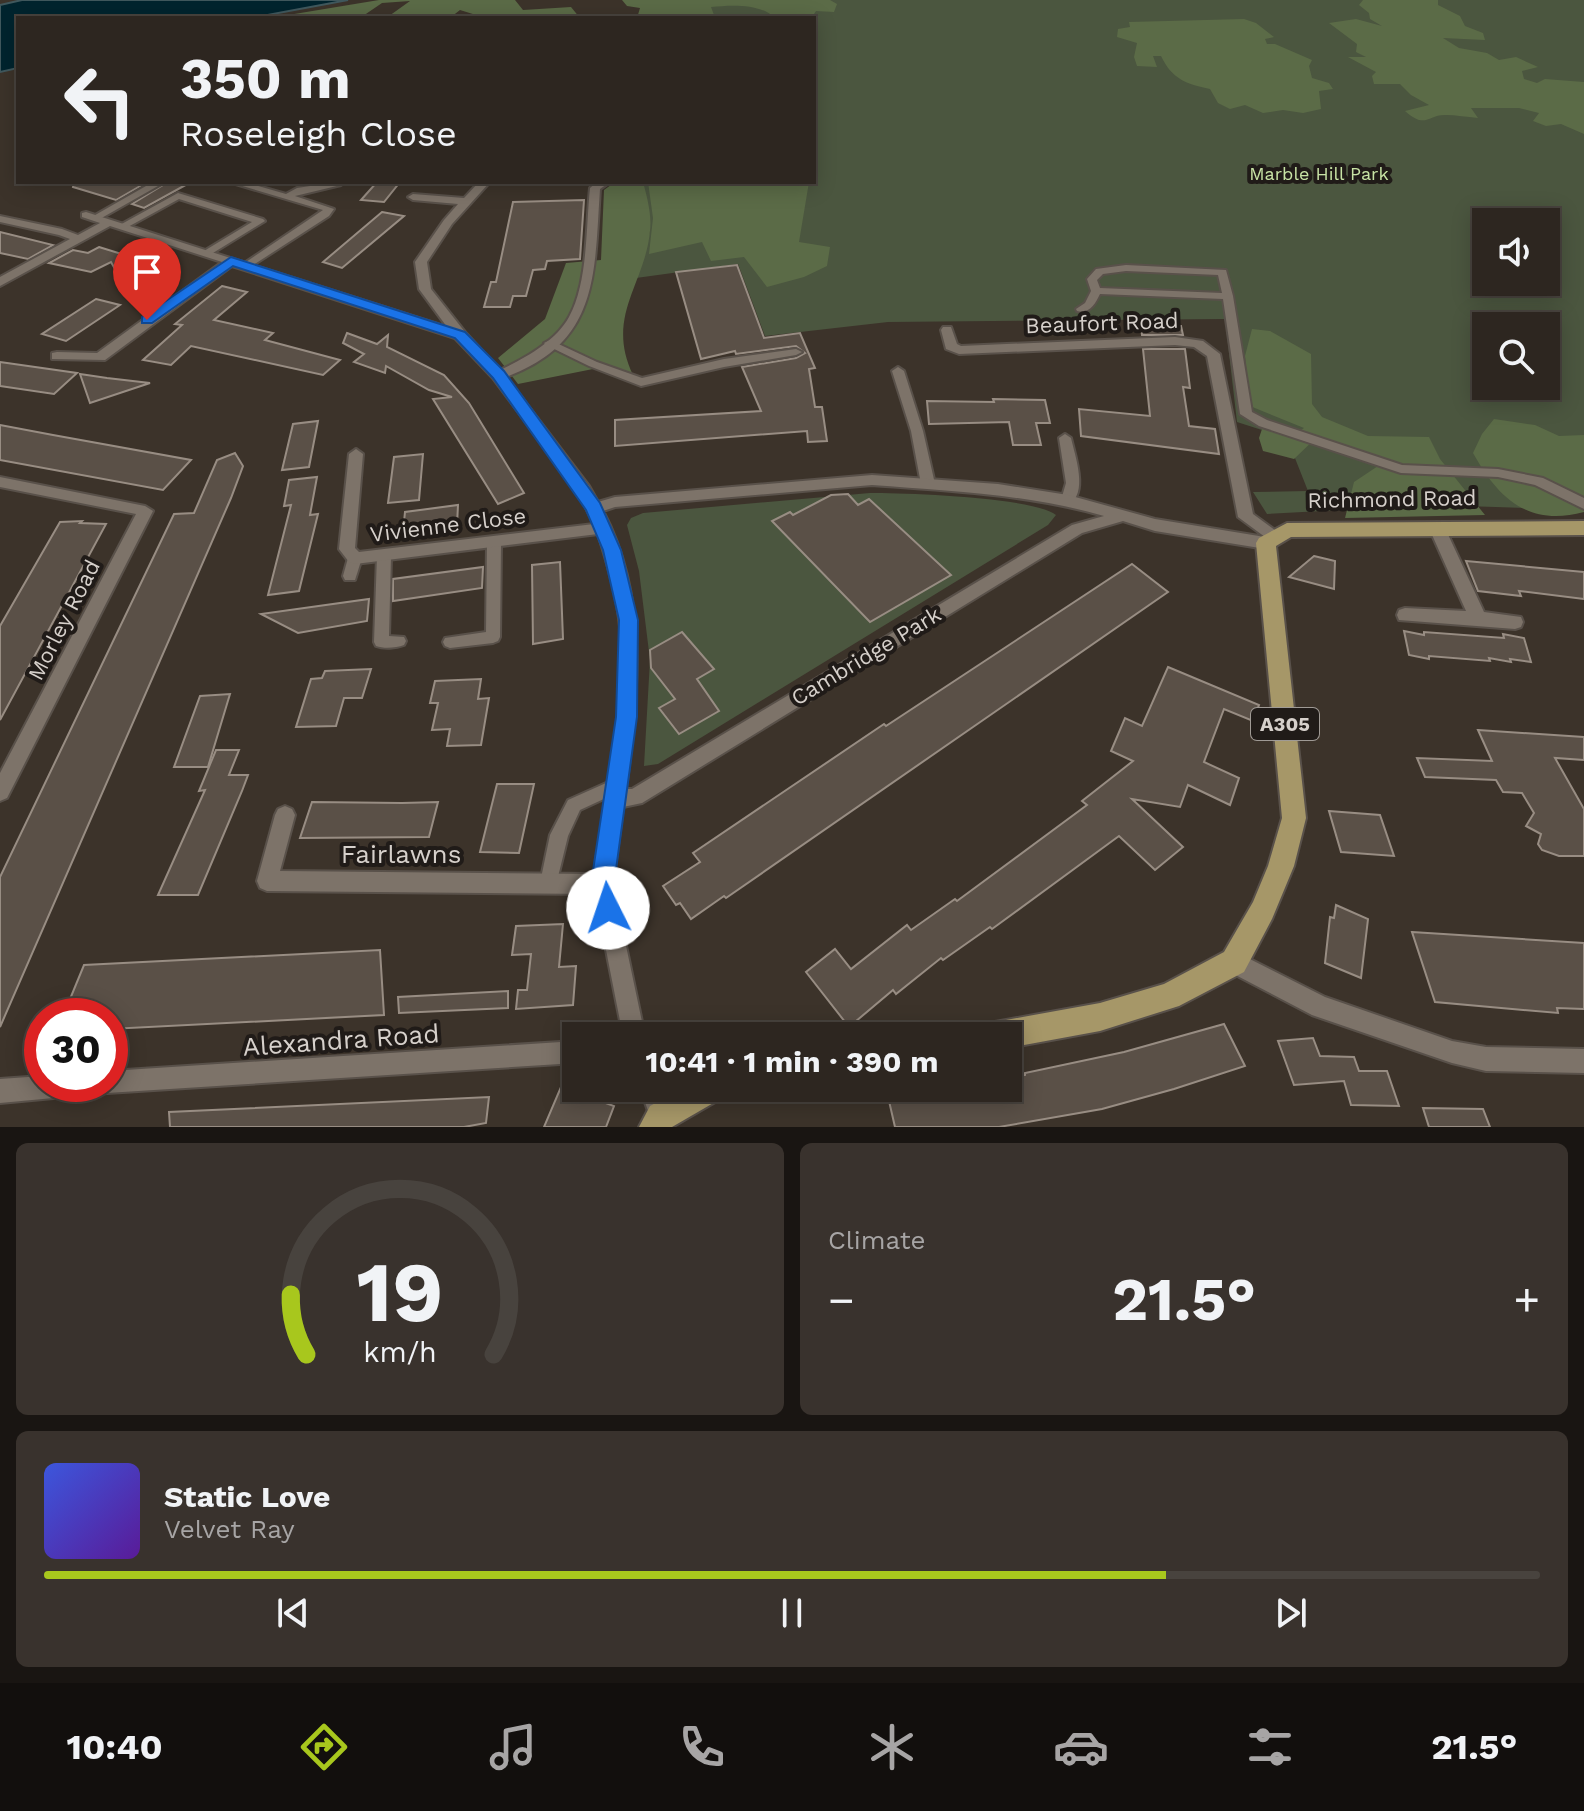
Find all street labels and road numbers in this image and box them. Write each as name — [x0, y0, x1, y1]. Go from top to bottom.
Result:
street label: Beaufort Road — [1025, 308, 1179, 338]
street label: Richmond Road — [1307, 485, 1477, 513]
street label: Vivienne Close — [369, 503, 527, 547]
street label: Morley Road — [23, 556, 105, 684]
street label: Cambridge Park — [787, 601, 945, 711]
road number: A305 — [1251, 708, 1319, 740]
street label: Fairlawns — [341, 839, 461, 869]
street label: Alexandra Road — [242, 1018, 440, 1062]

